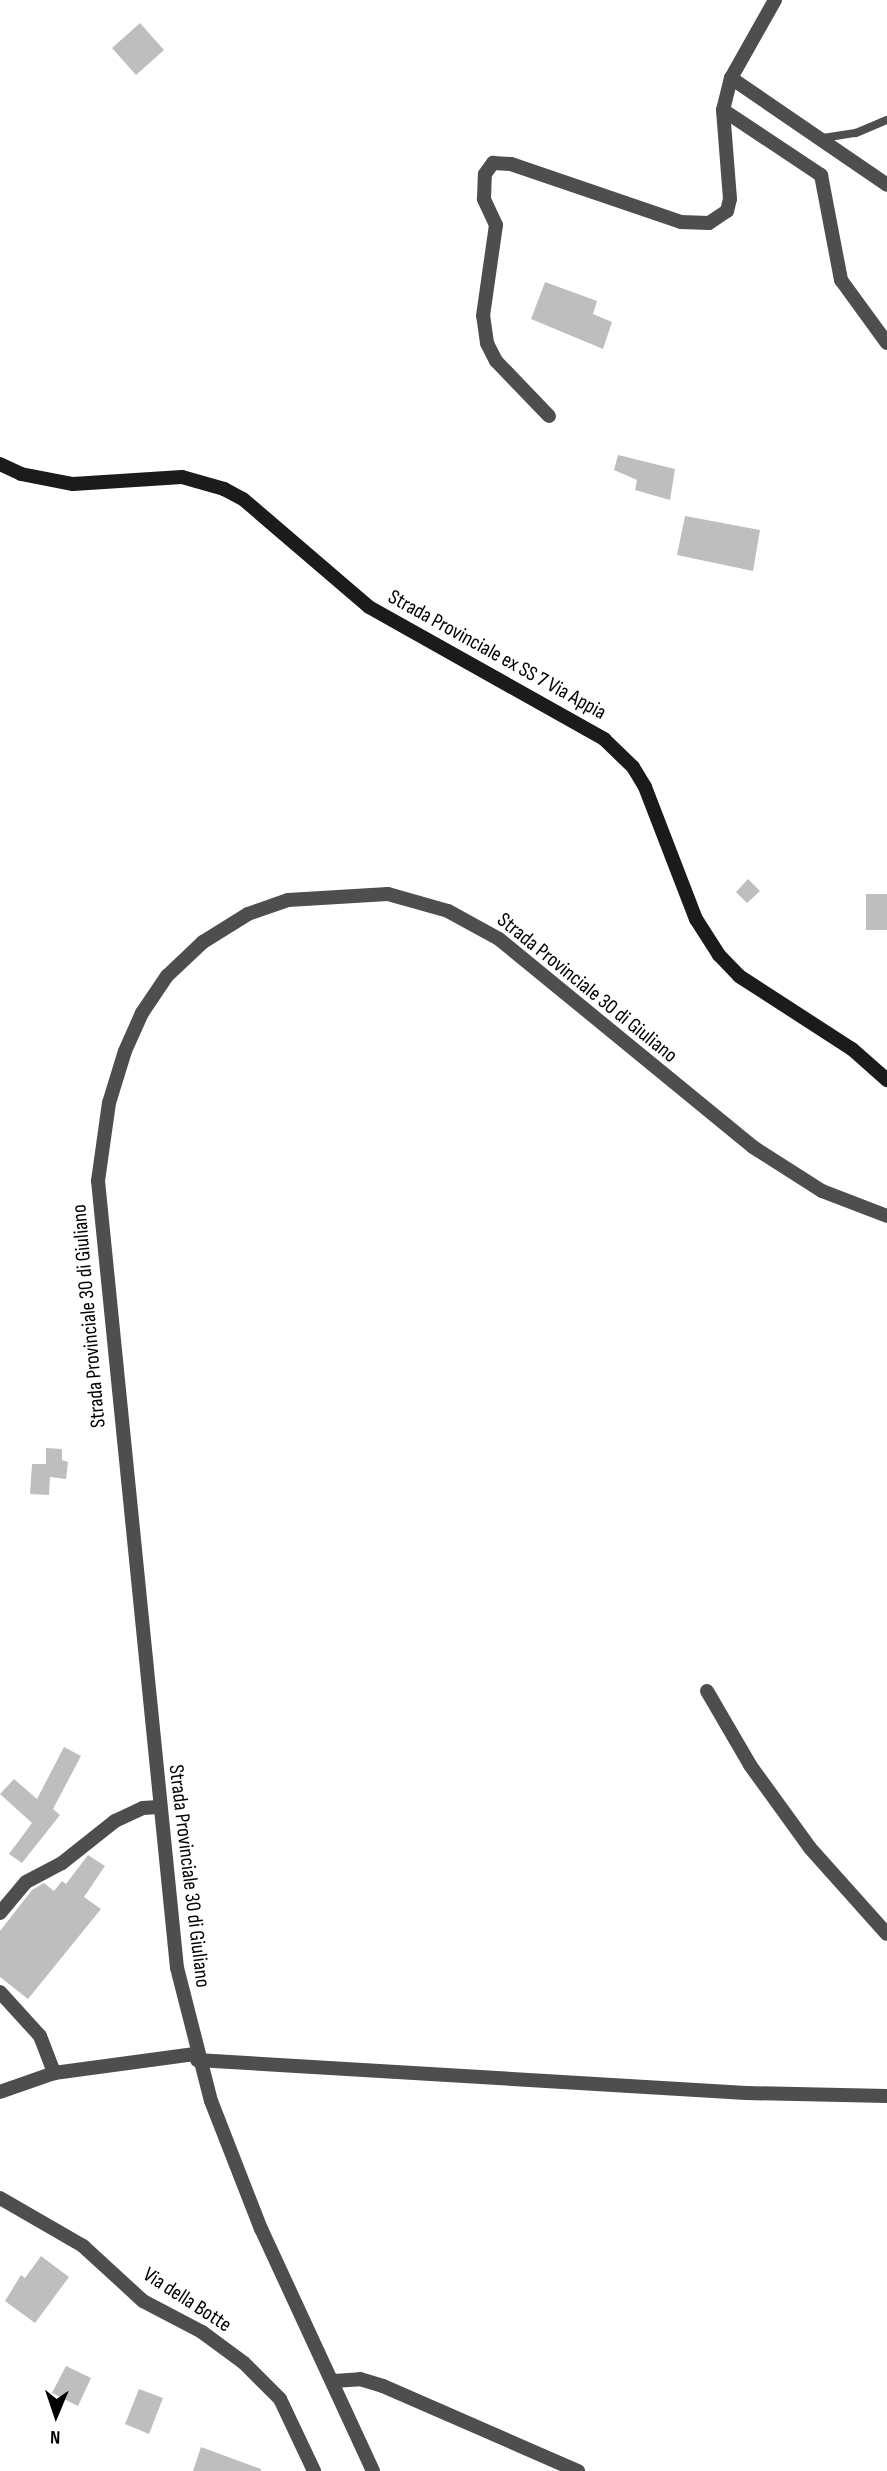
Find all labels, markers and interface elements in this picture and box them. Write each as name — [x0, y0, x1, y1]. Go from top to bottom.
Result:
street label: Strada Provinciale ex SS 7 Via Appia — [384, 585, 610, 725]
street label: Strada Provinciale 30 di Giuliano — [492, 908, 682, 1068]
street label: Strada Provinciale 30 di Giuliano — [67, 1203, 111, 1429]
street label: Strada Provinciale 30 di Giuliano — [163, 1763, 215, 1989]
street label: Via della Botte — [138, 2262, 236, 2338]
north arrow — [21, 2380, 91, 2450]
text: N — [50, 2425, 61, 2448]

